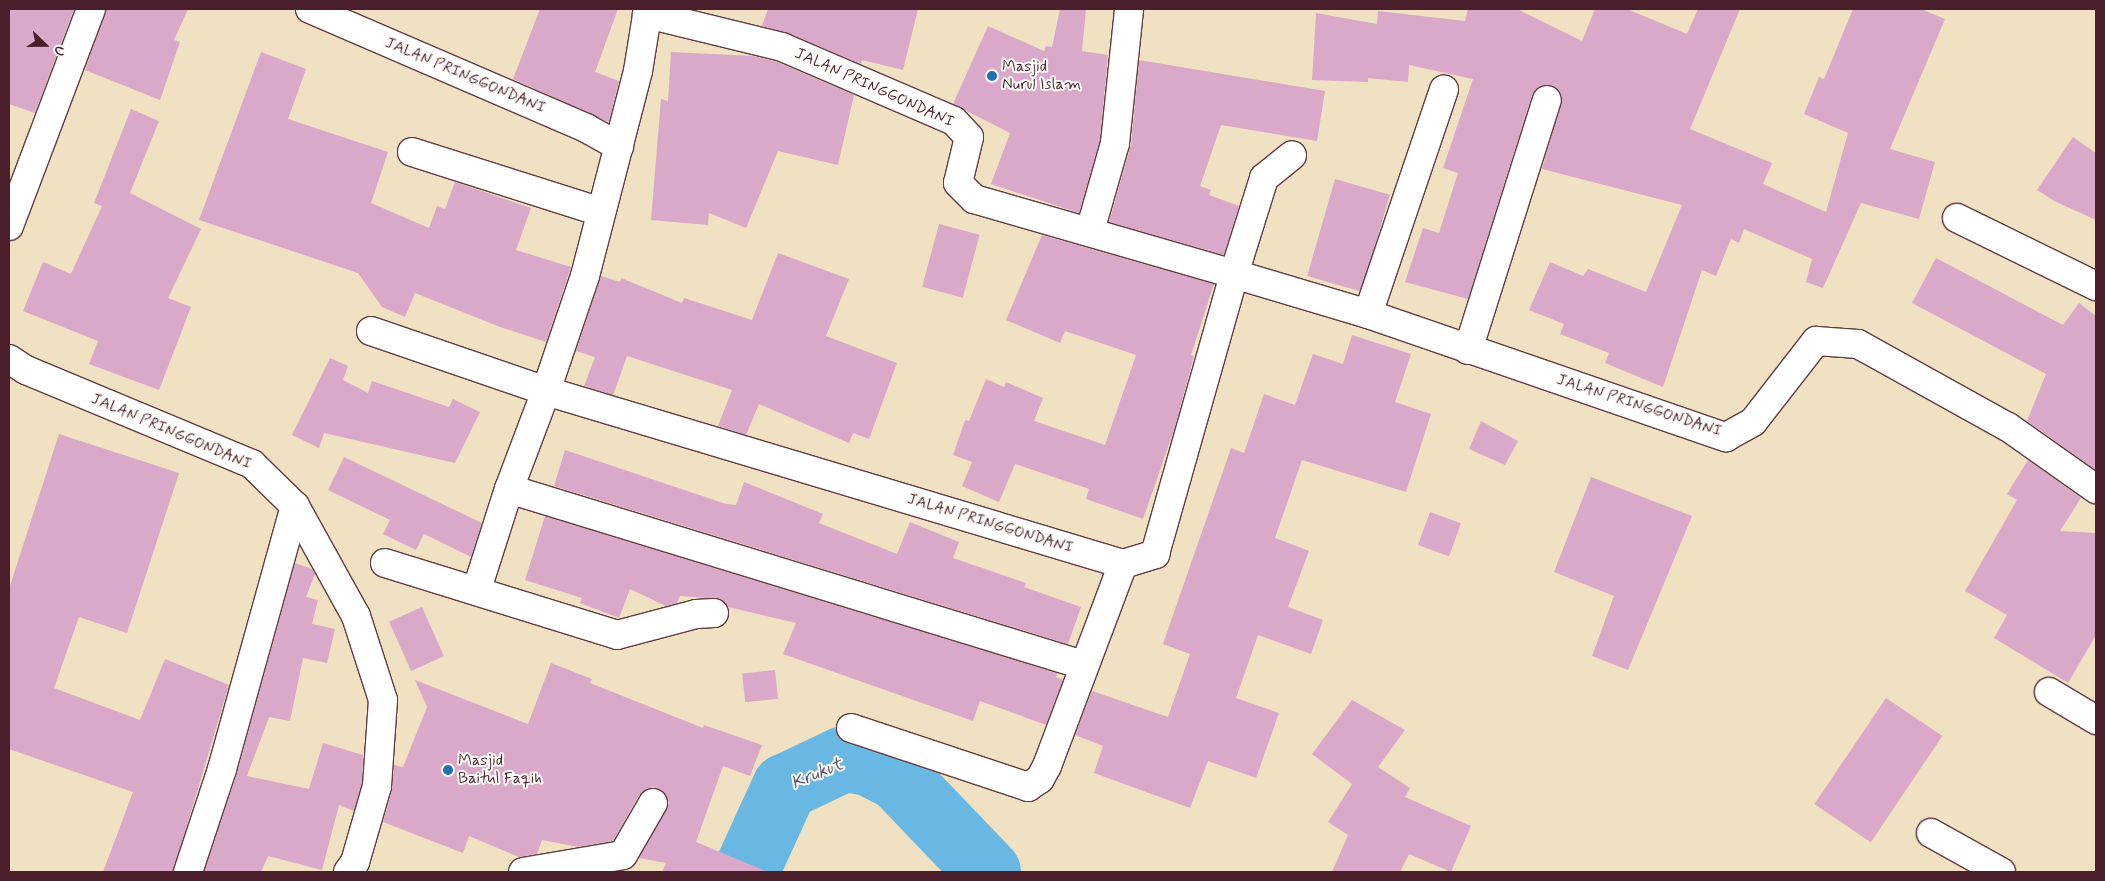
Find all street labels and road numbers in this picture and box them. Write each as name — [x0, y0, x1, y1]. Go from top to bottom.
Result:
street label: JALAN PRINGGONDANI — [382, 33, 548, 119]
street label: JALAN PRINGGONDANI — [791, 44, 957, 132]
street label: JALAN PRINGGONDANI — [1554, 370, 1724, 442]
street label: JALAN PRINGGONDANI — [88, 389, 254, 475]
street label: JALAN PRINGGONDANI — [905, 490, 1075, 558]

